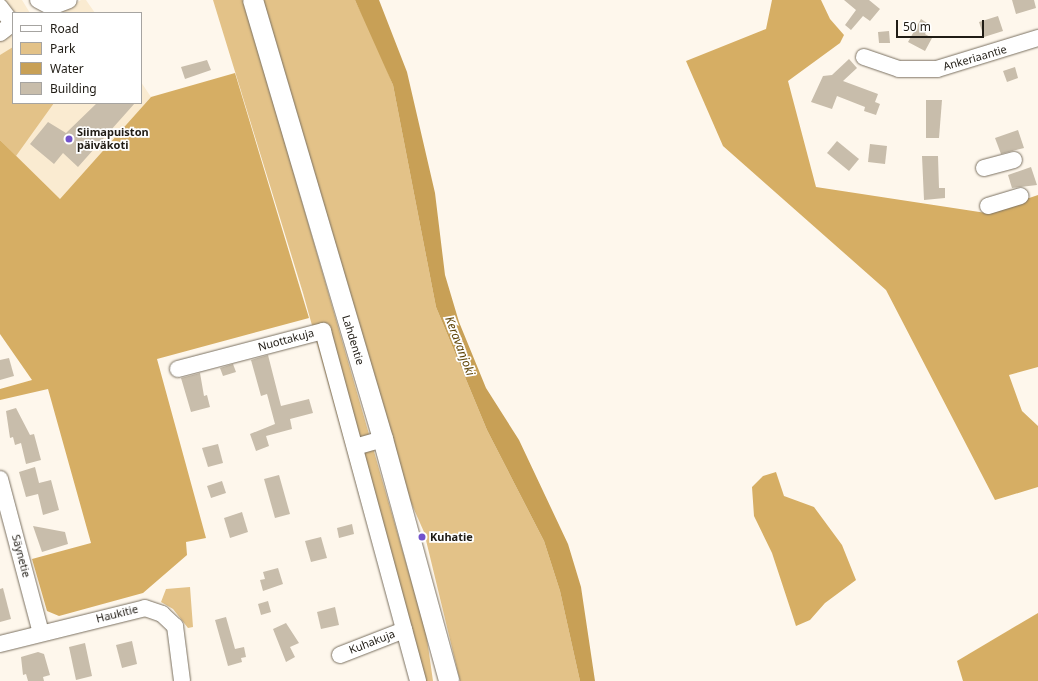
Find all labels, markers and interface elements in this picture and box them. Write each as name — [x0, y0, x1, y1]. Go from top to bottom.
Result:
legend — [12, 12, 142, 104]
scale bar — [898, 12, 986, 38]
text: 50 m — [903, 18, 931, 35]
text: Road — [50, 20, 79, 37]
text: Park — [50, 40, 75, 57]
street label: Ankeriaantie — [942, 43, 1008, 73]
text: Water — [50, 60, 84, 77]
text: Building — [50, 80, 97, 97]
place label: Siimapuiston päiväkoti — [77, 126, 149, 152]
marker: Siimapuiston päiväkoti — [64, 134, 74, 144]
street label: Lahdentie — [339, 313, 367, 367]
water label: Keravanjoki — [442, 314, 478, 378]
street label: Nuottakuja — [256, 326, 316, 354]
place label: Kuhatie — [430, 530, 473, 544]
marker: Kuhatie — [417, 532, 427, 542]
street label: Säynetie — [9, 533, 33, 579]
street label: Haukitie — [95, 602, 139, 626]
street label: Kuhakuja — [347, 627, 397, 657]

